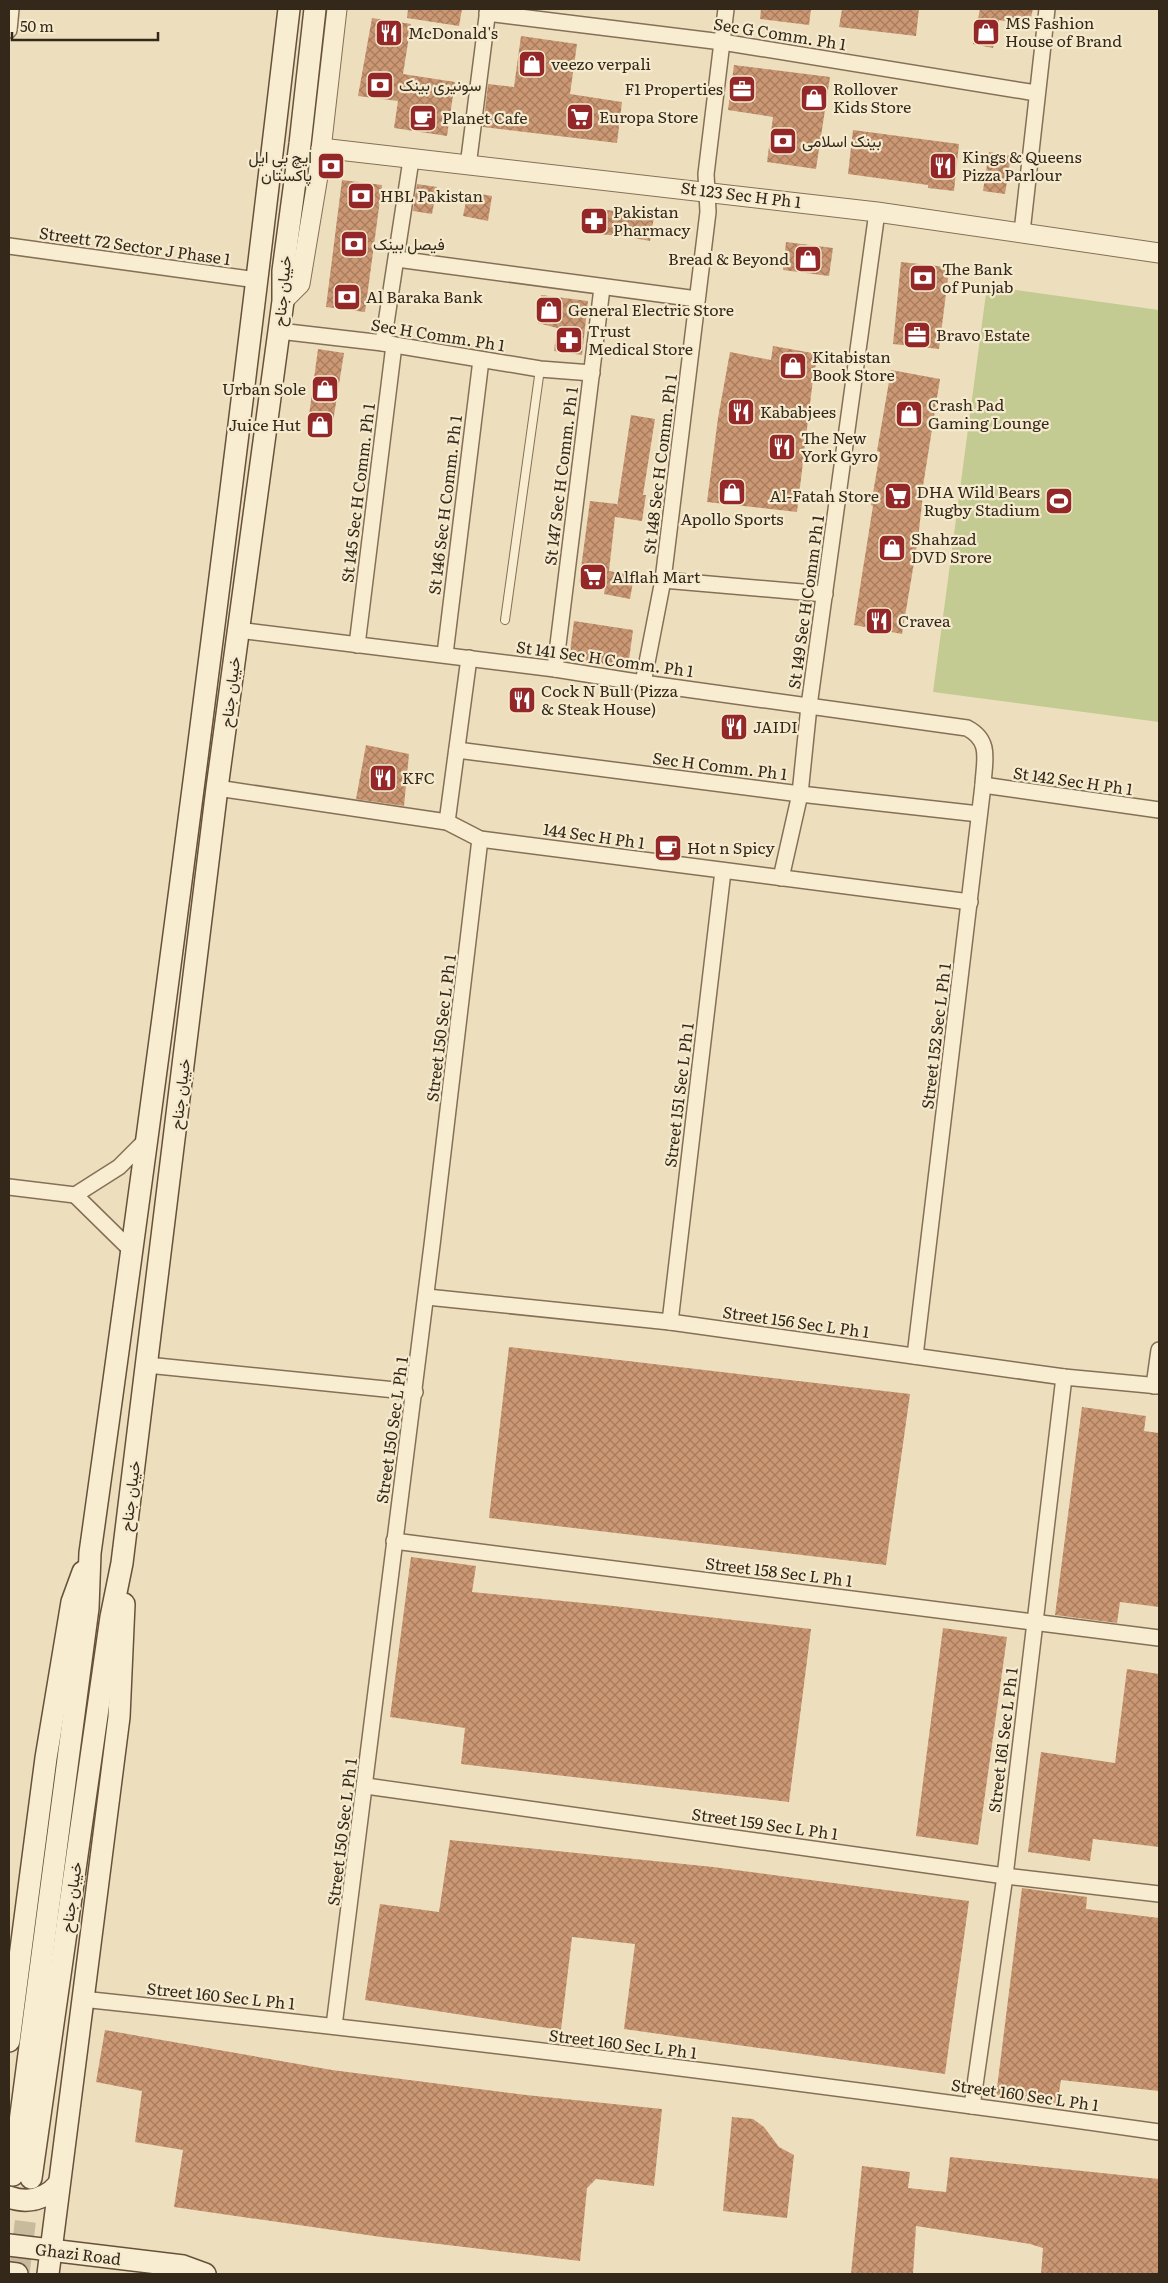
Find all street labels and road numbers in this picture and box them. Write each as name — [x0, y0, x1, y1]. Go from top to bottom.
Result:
street label: Sec G Comm. Ph 1 — [712, 11, 849, 55]
street label: St 123 Sec H Ph 1 — [680, 175, 803, 213]
street label: Streett 72 Sector J Phase 1 — [38, 220, 233, 270]
street label: خیبان جناح — [266, 254, 297, 328]
street label: Sec H Comm. Ph 1 — [369, 312, 507, 357]
street label: St 148 Sec H Comm. Ph 1 — [636, 372, 682, 555]
street label: St 147 Sec H Comm. Ph 1 — [537, 385, 583, 567]
street label: St 145 Sec H Comm. Ph 1 — [334, 401, 380, 584]
street label: St 146 Sec H Comm. Ph 1 — [421, 413, 467, 596]
street label: St 149 Sec H Comm Ph 1 — [781, 513, 829, 690]
street label: St 141 Sec H Comm. Ph 1 — [515, 634, 696, 682]
street label: خیبان جناح — [213, 655, 246, 729]
street label: Sec H Comm. Ph 1 — [651, 745, 789, 785]
street label: St 142 Sec H Ph 1 — [1012, 760, 1135, 800]
street label: 144 Sec H Ph 1 — [542, 816, 647, 854]
street label: Street 150 Sec L Ph 1 — [419, 952, 461, 1103]
street label: Street 152 Sec L Ph 1 — [914, 961, 956, 1110]
street label: Street 151 Sec L Ph 1 — [657, 1021, 699, 1169]
street label: خیبان جناح — [163, 1057, 196, 1131]
street label: Street 156 Sec L Ph 1 — [721, 1299, 871, 1343]
street label: Street 150 Sec L Ph 1 — [369, 1354, 413, 1505]
street label: خیبان جناح — [113, 1459, 146, 1533]
street label: Street 158 Sec L Ph 1 — [704, 1550, 855, 1592]
street label: Street 161 Sec L Ph 1 — [981, 1665, 1023, 1814]
street label: Street 150 Sec L Ph 1 — [320, 1756, 362, 1907]
street label: Street 159 Sec L Ph 1 — [690, 1801, 840, 1845]
street label: خیبان جناح — [53, 1860, 88, 1934]
street label: Street 160 Sec L Ph 1 — [146, 1975, 297, 2015]
street label: Street 160 Sec L Ph 1 — [548, 2022, 699, 2064]
street label: Street 160 Sec L Ph 1 — [950, 2072, 1101, 2116]
street label: Ghazi Road — [34, 2236, 123, 2270]

